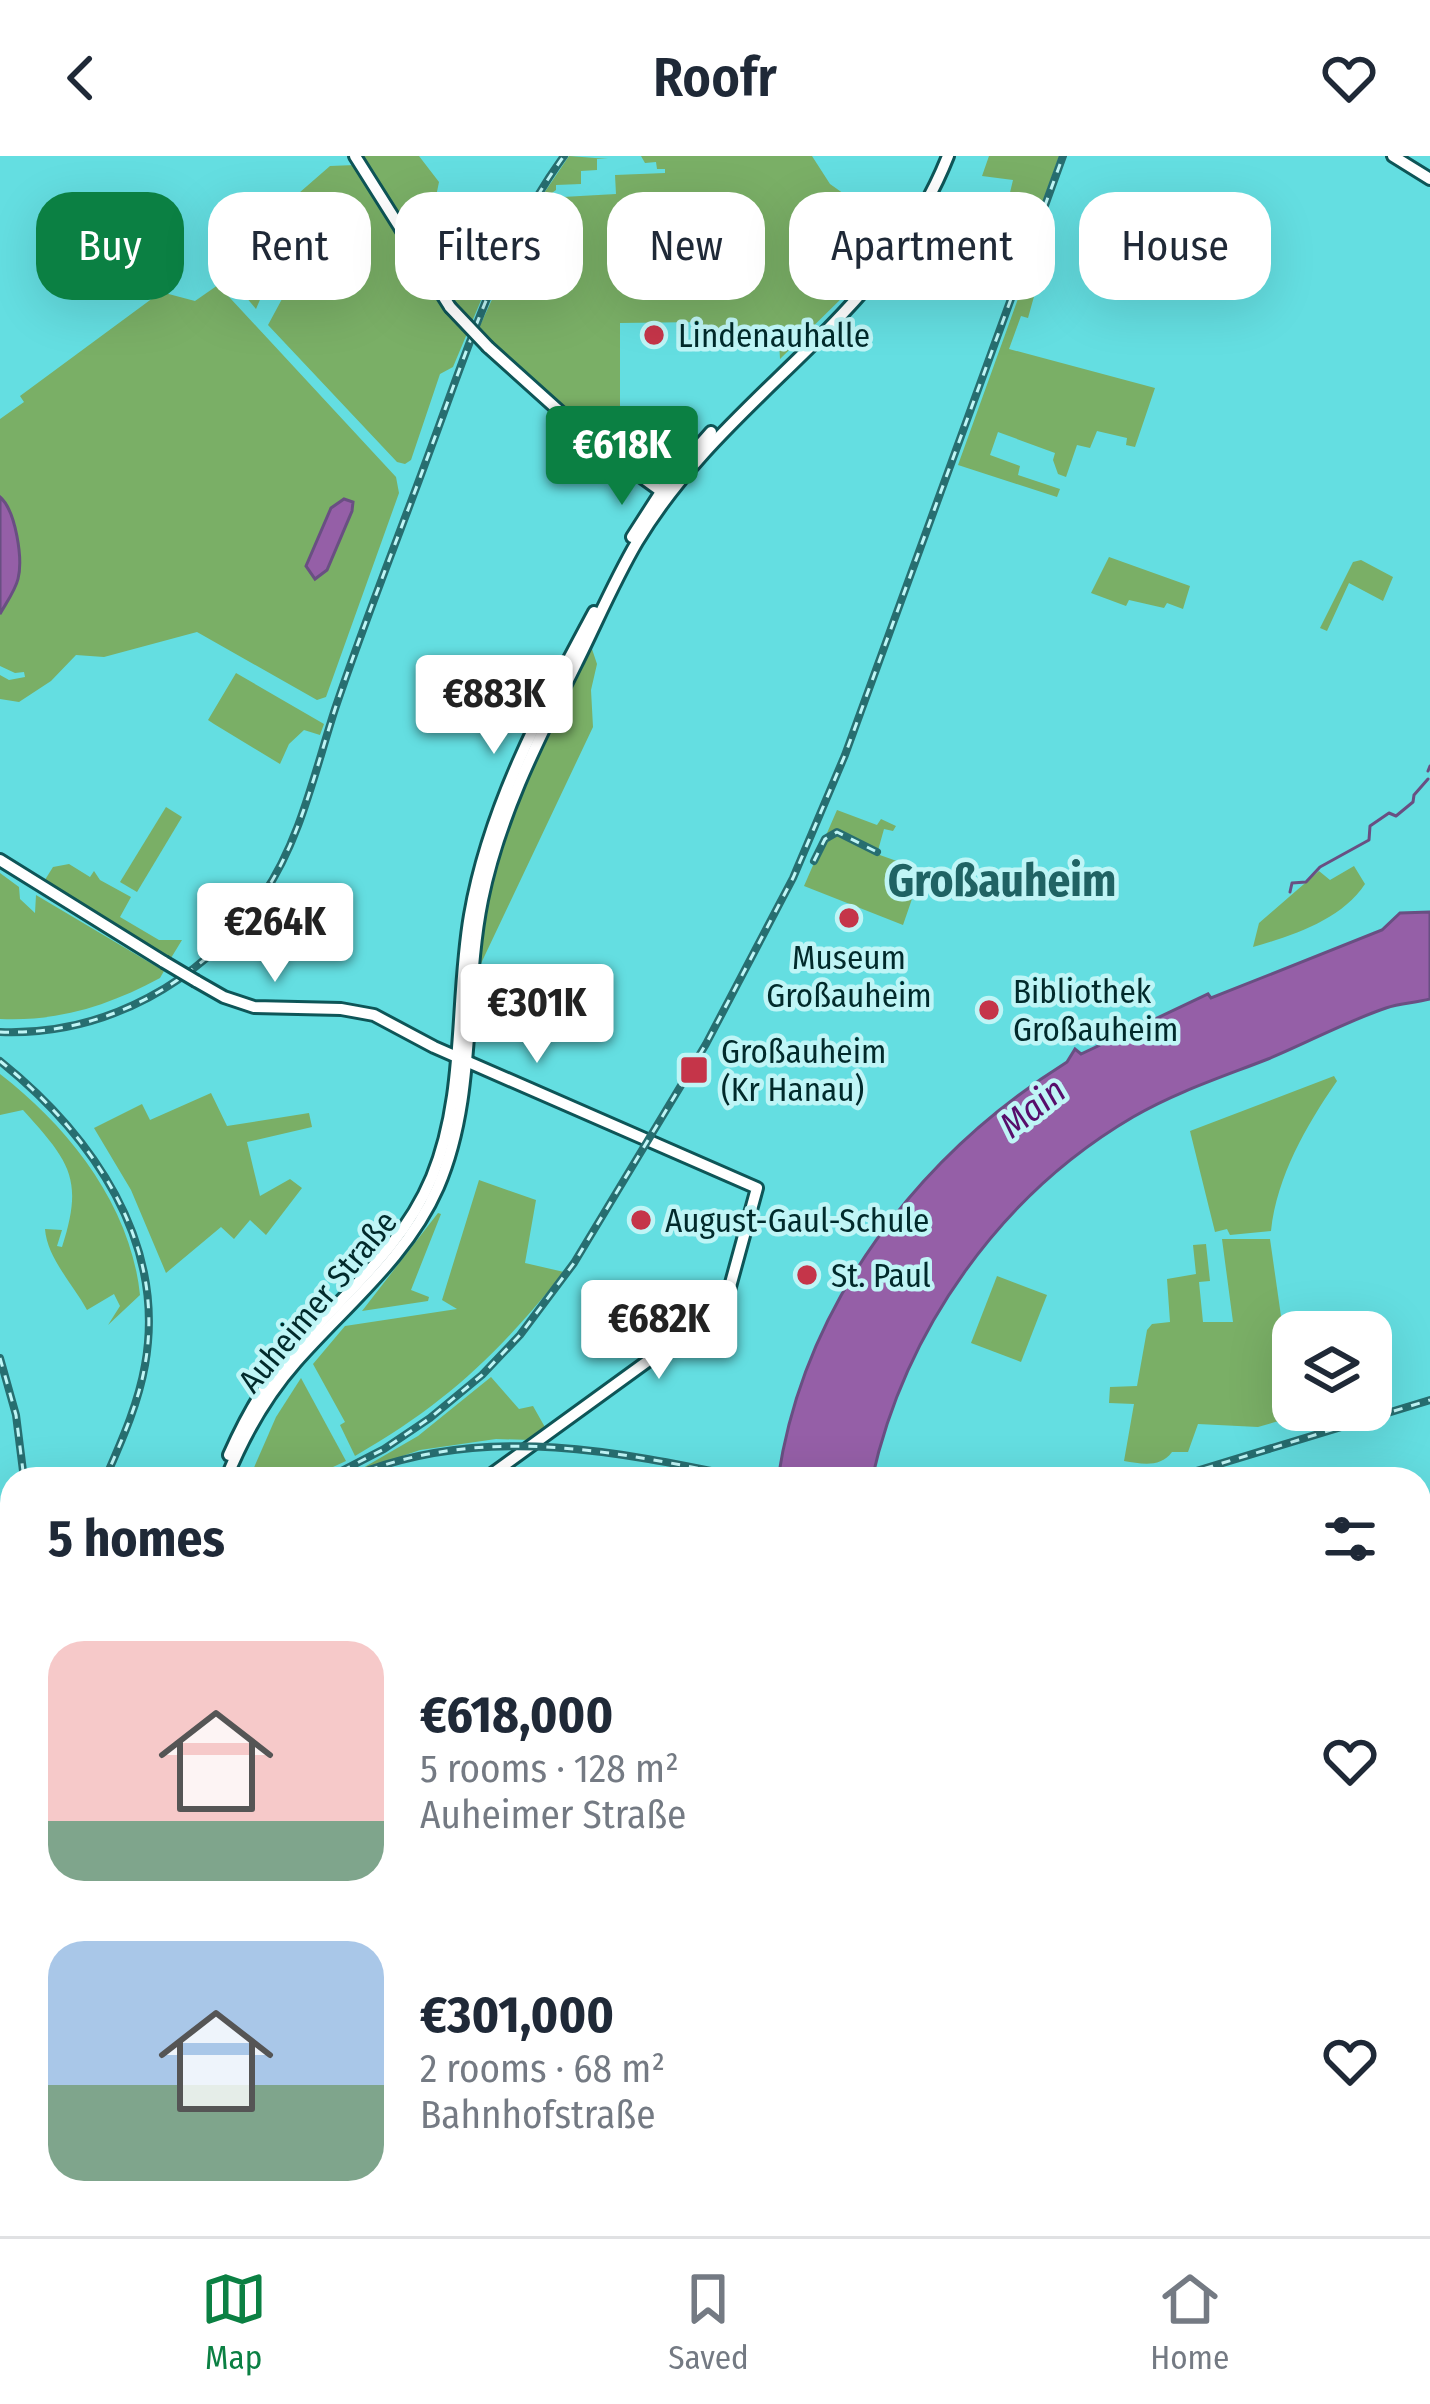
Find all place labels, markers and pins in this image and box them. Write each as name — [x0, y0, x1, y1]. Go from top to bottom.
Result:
place label: Lindenauhalle — [678, 316, 870, 356]
marker: Lindenauhalle — [641, 322, 667, 348]
pin: €618K — [538, 406, 706, 508]
pin: €883K — [410, 655, 578, 757]
pin: €264K — [191, 883, 359, 985]
marker: Museum Großauheim — [836, 905, 862, 931]
place label: Museum Großauheim — [766, 938, 932, 1016]
pin: €301K — [453, 964, 621, 1066]
place label: Bibliothek Großauheim — [1013, 972, 1178, 1050]
marker: Bibliothek Großauheim — [976, 997, 1002, 1023]
place label: Großauheim (Kr Hanau) — [721, 1032, 886, 1110]
marker: Großauheim (Kr Hanau) — [678, 1054, 710, 1086]
place label: August-Gaul-Schule — [665, 1201, 929, 1241]
marker: August-Gaul-Schule — [628, 1207, 654, 1233]
place label: St. Paul — [831, 1256, 931, 1296]
marker: St. Paul — [794, 1262, 820, 1288]
pin: €682K — [575, 1280, 743, 1382]

